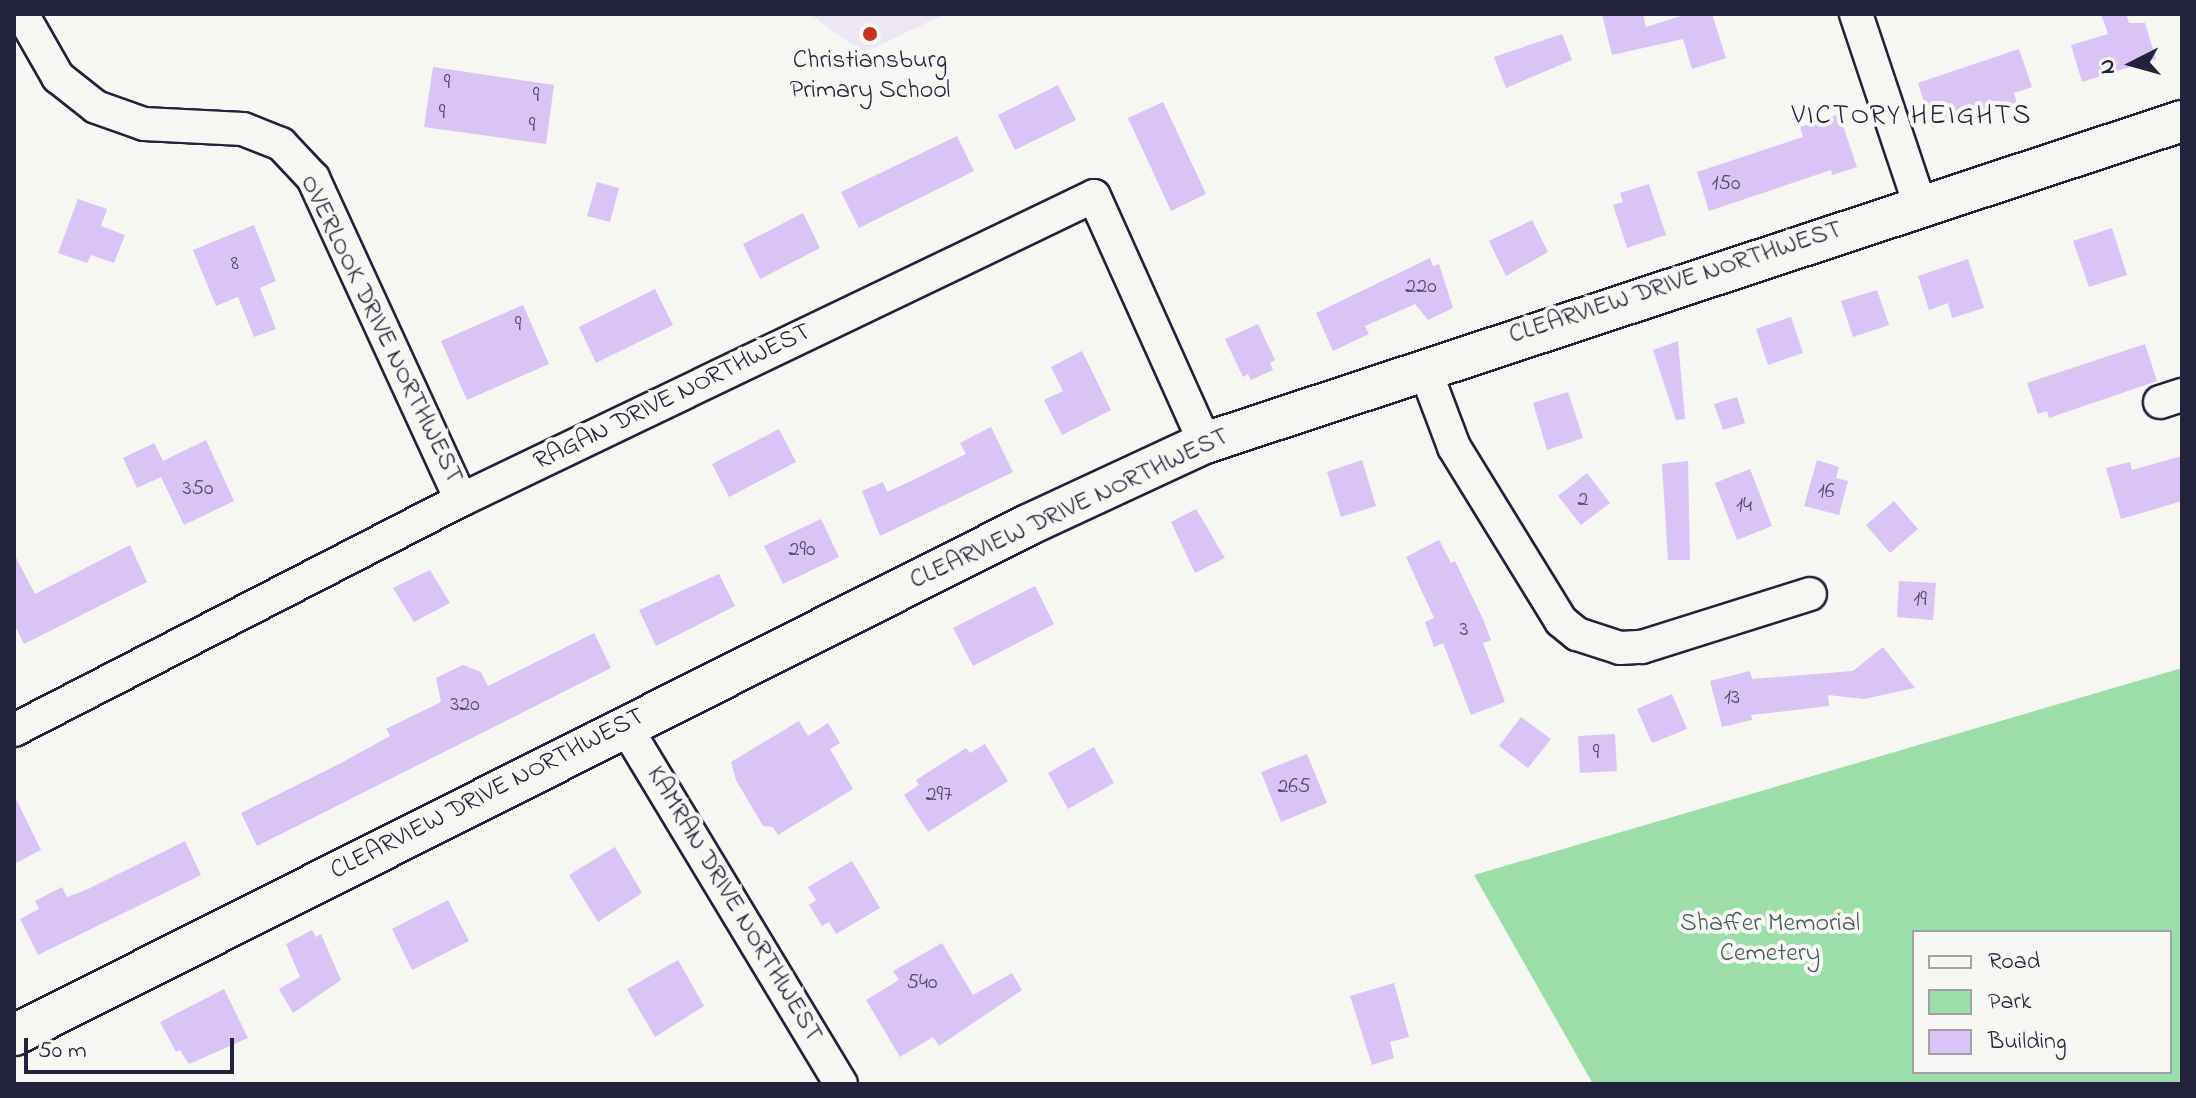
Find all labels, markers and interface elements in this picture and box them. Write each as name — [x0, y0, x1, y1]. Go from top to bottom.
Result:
north arrow — [2092, 24, 2172, 104]
marker: Christiansburg Primary School — [861, 25, 879, 43]
place label: Christiansburg Primary School — [790, 46, 950, 108]
text: N — [2091, 57, 2125, 76]
house number: 9 — [444, 71, 450, 97]
house number: 9 — [533, 84, 539, 110]
district label: VICTORY HEIGHTS — [1792, 100, 2032, 134]
house number: 9 — [439, 101, 445, 127]
house number: 9 — [529, 114, 535, 140]
street label: OVERLOOK DRIVE NORTHWEST — [292, 170, 468, 490]
house number: 150 — [1711, 172, 1741, 198]
street label: CLEARVIEW DRIVE NORTHWEST — [1506, 215, 1846, 353]
house number: 8 — [231, 252, 239, 278]
house number: 220 — [1405, 275, 1437, 301]
house number: 9 — [515, 313, 521, 339]
street label: RAGAN DRIVE NORTHWEST — [529, 317, 817, 479]
street label: CLEARVIEW DRIVE NORTHWEST — [906, 422, 1234, 598]
house number: 350 — [182, 477, 214, 503]
house number: 16 — [1818, 480, 1834, 506]
house number: 2 — [1578, 488, 1588, 514]
house number: 14 — [1736, 494, 1752, 520]
house number: 290 — [788, 538, 816, 564]
house number: 19 — [1913, 588, 1927, 614]
house number: 3 — [1459, 618, 1469, 644]
house number: 13 — [1724, 686, 1740, 712]
house number: 320 — [450, 693, 480, 719]
street label: CLEARVIEW DRIVE NORTHWEST — [326, 702, 650, 888]
house number: 9 — [1593, 741, 1599, 767]
street label: KAMRAN DRIVE NORTHWEST — [638, 761, 828, 1049]
house number: 265 — [1277, 775, 1311, 801]
house number: 297 — [926, 783, 952, 809]
park label: Shaffer Memorial Cemetery — [1680, 909, 1860, 970]
legend — [1912, 930, 2172, 1074]
text: Road — [1988, 945, 2040, 980]
house number: 540 — [906, 971, 938, 997]
text: Park — [1988, 985, 2031, 1020]
scale bar — [28, 1022, 238, 1072]
text: Building — [1988, 1025, 2067, 1060]
text: 50 m — [38, 1034, 87, 1069]

